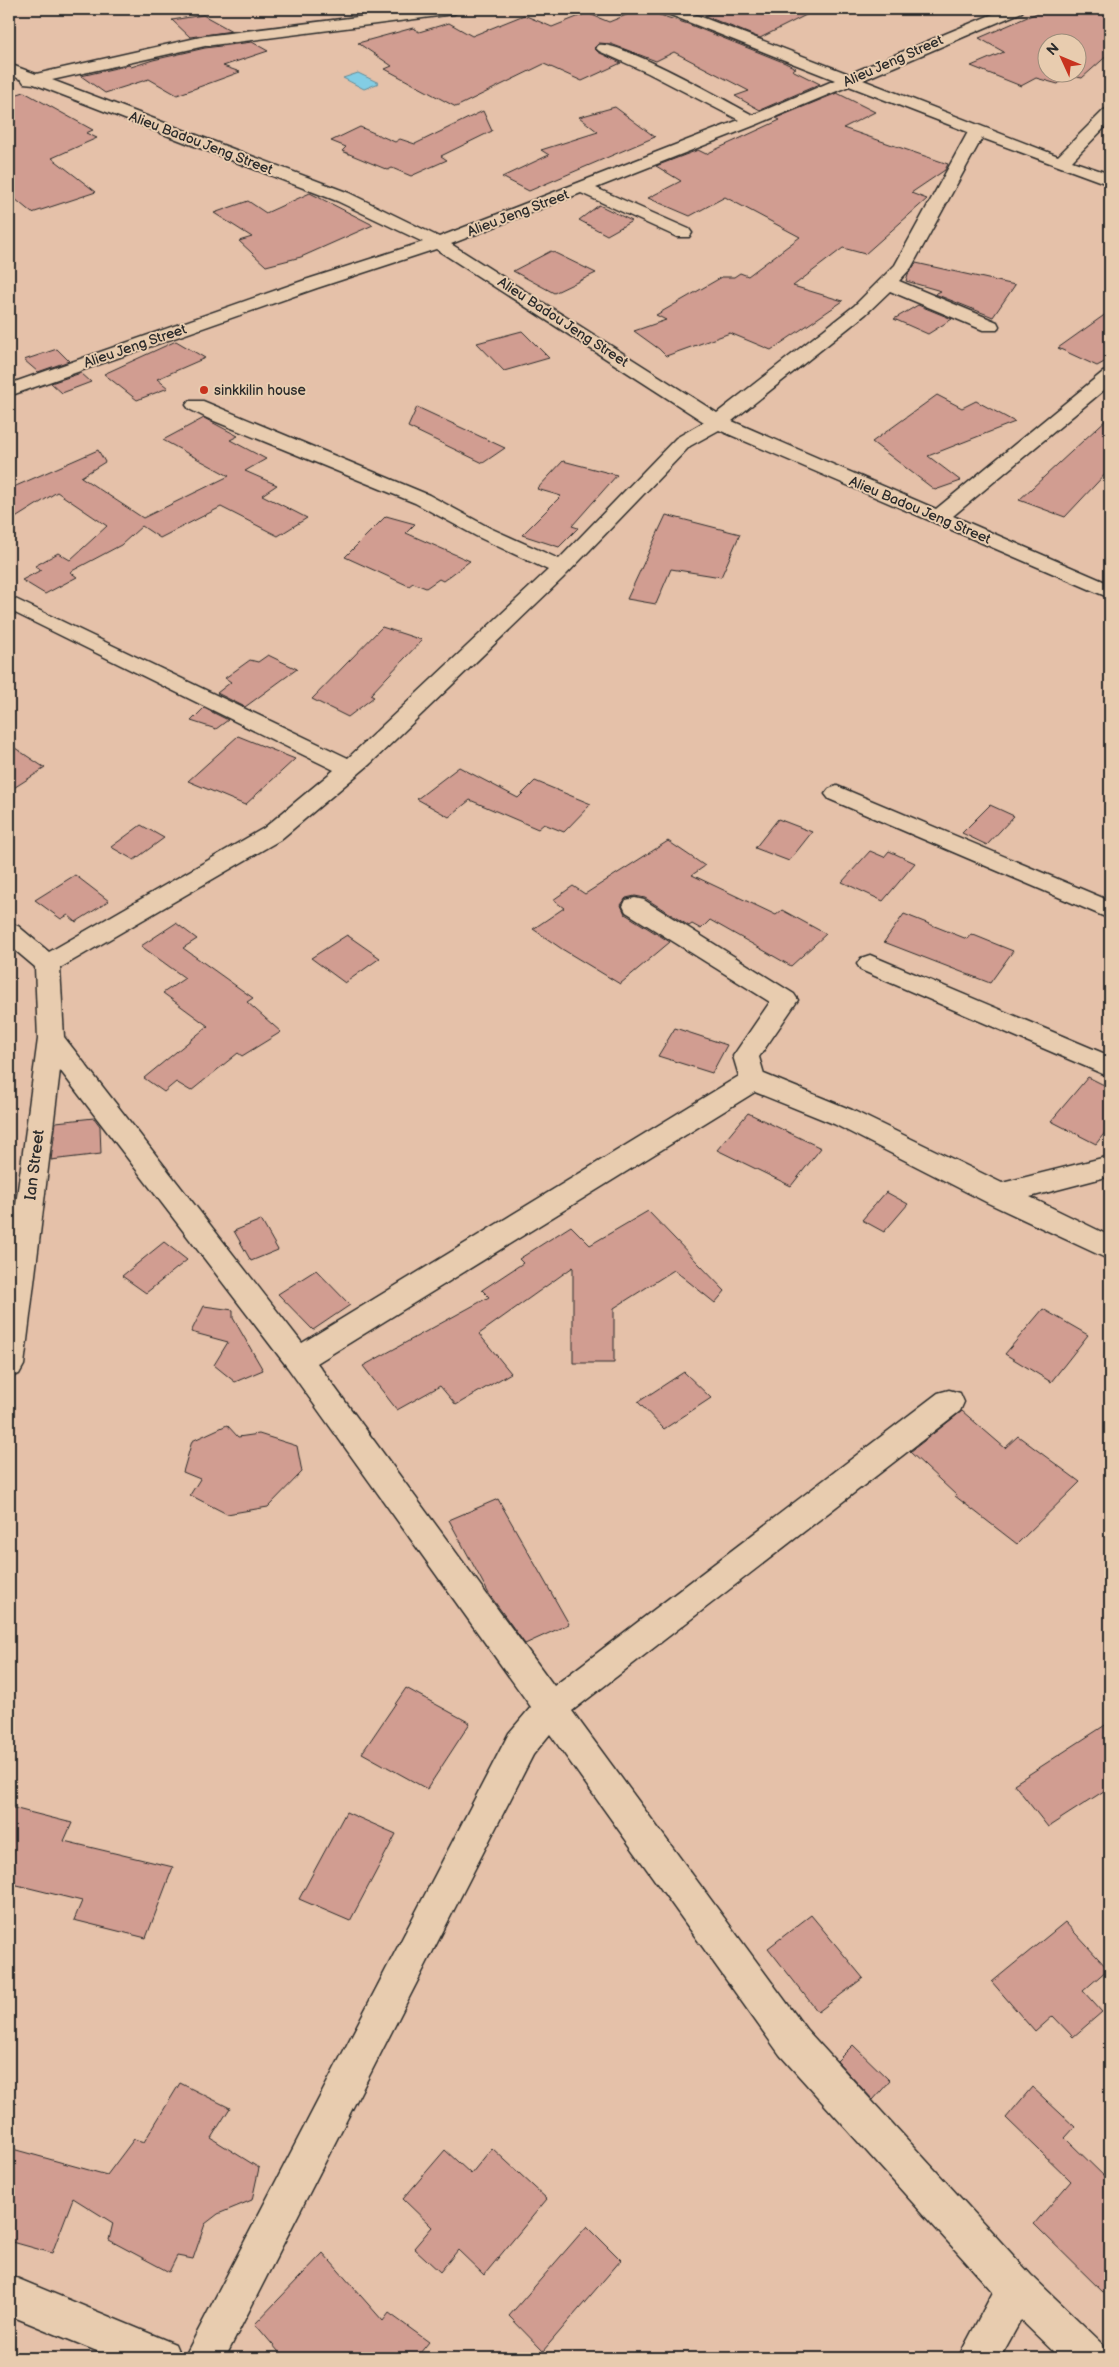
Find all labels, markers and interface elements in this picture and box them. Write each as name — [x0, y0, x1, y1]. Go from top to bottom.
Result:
street label: Alieu Jeng Street — [841, 31, 946, 91]
north arrow — [1036, 32, 1086, 82]
text: N — [1043, 40, 1063, 59]
street label: Alieu Badou Jeng Street — [127, 108, 276, 178]
street label: Alieu Jeng Street — [465, 186, 572, 240]
street label: Alieu Badou Jeng Street — [495, 273, 632, 371]
street label: Alieu Jeng Street — [81, 320, 189, 372]
place label: sinkkilin house — [214, 382, 306, 399]
marker: sinkkilin house — [198, 384, 210, 396]
street label: Alieu Badou Jeng Street — [847, 472, 994, 548]
street label: Ian Street — [21, 1129, 49, 1201]

